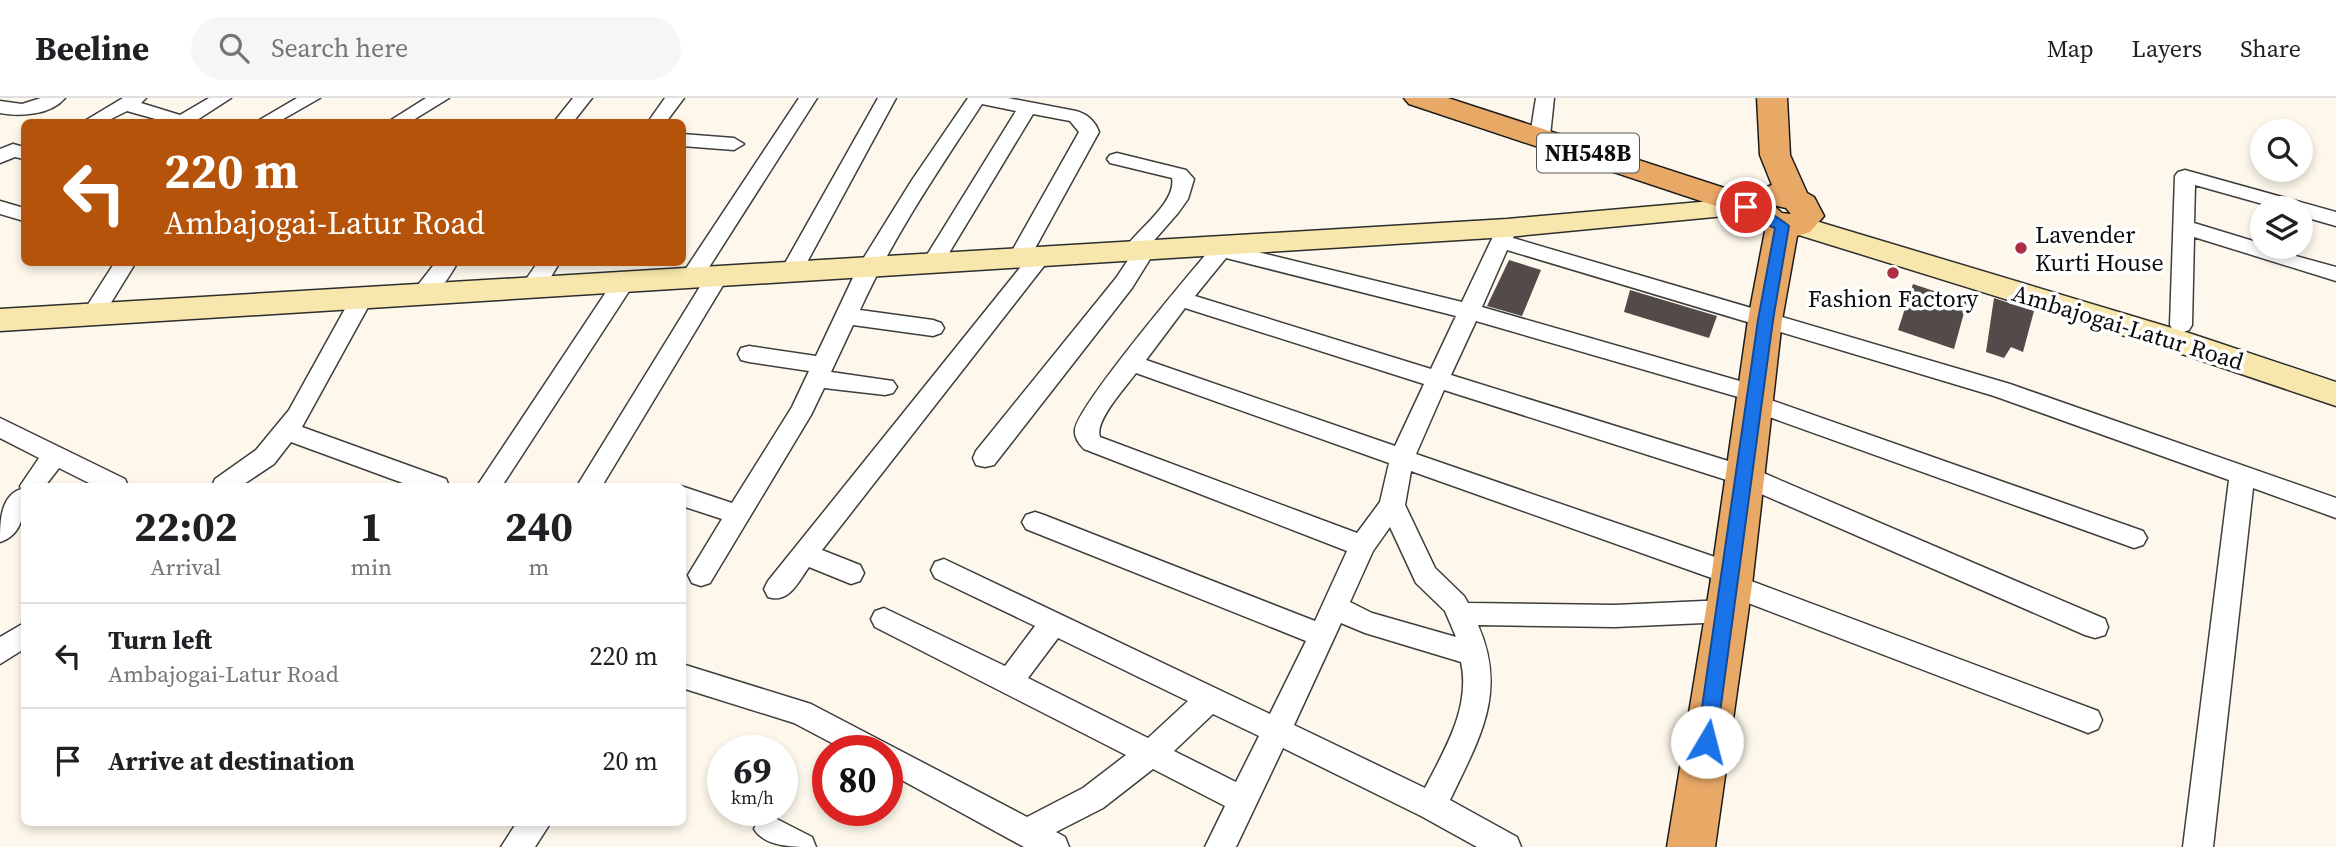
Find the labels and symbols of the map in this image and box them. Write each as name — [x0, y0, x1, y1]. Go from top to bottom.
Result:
road number: NH548B — [1537, 134, 1639, 172]
pin — [1716, 177, 1776, 237]
place label: Lavender Kurti House — [2035, 218, 2164, 279]
marker: Lavender Kurti House — [2013, 240, 2029, 256]
marker: Fashion Factory — [1885, 265, 1901, 281]
street label: Ambajogai-Latur Road — [2008, 276, 2248, 378]
place label: Fashion Factory — [1808, 282, 1979, 315]
position arrow — [1670, 705, 1744, 779]
speed limit sign: 80 — [812, 735, 903, 826]

